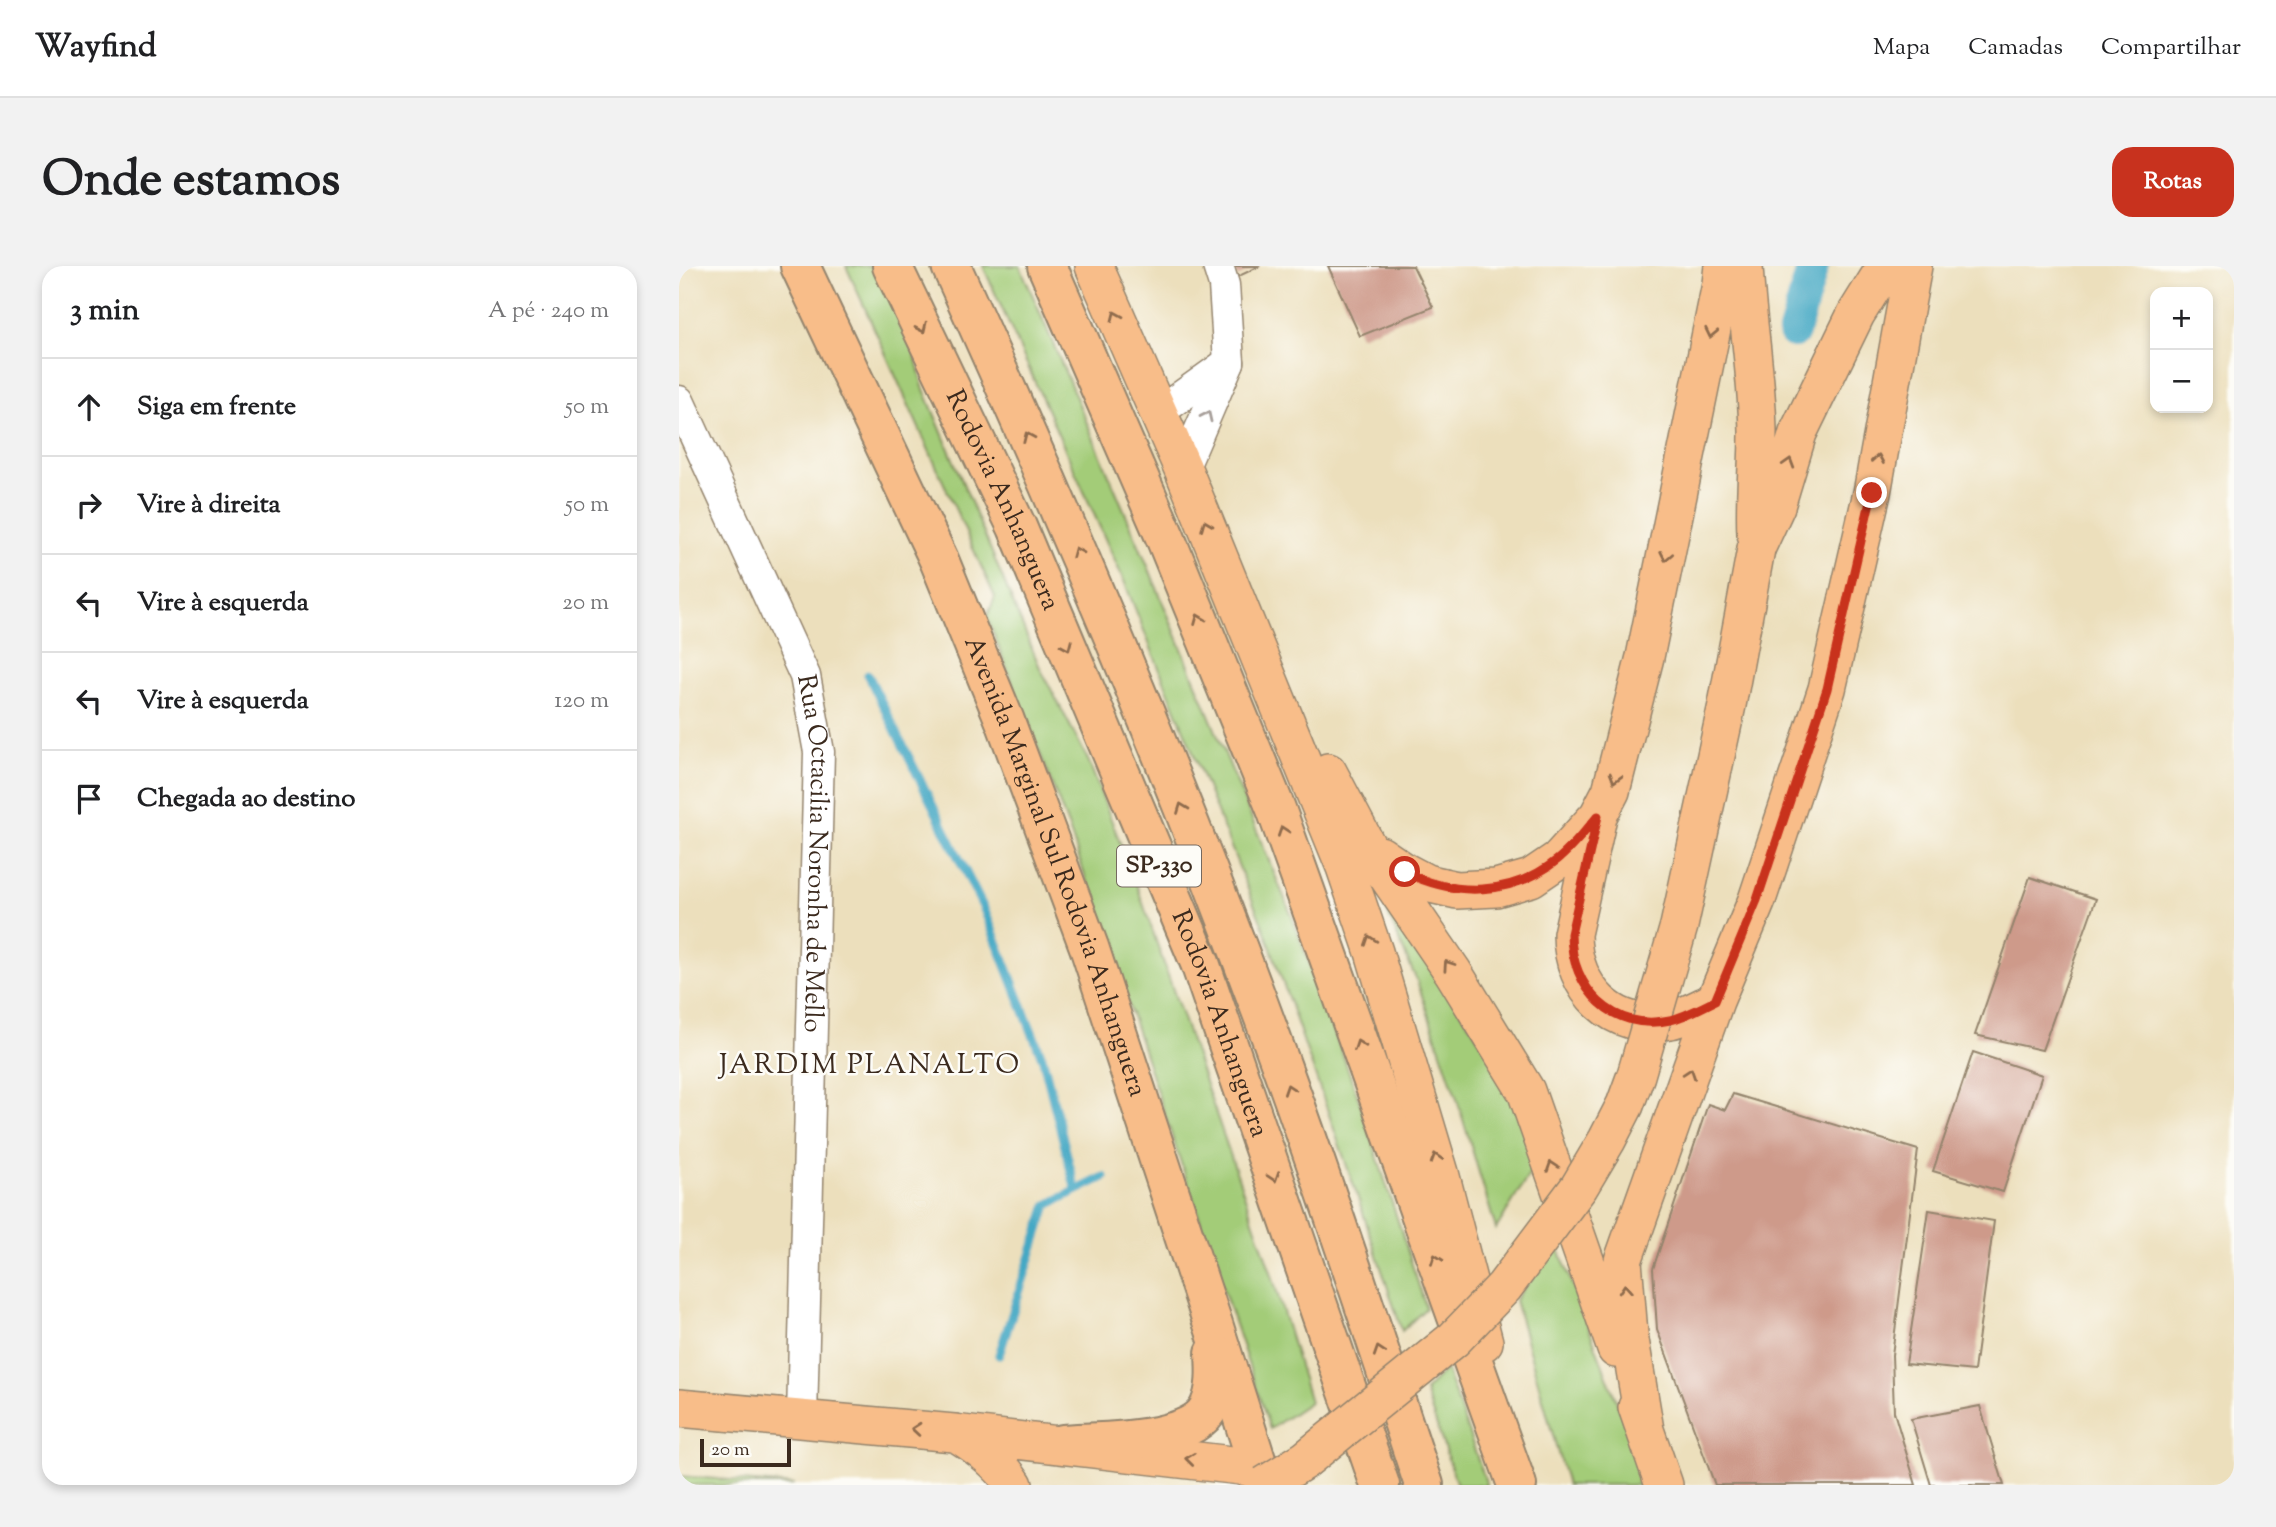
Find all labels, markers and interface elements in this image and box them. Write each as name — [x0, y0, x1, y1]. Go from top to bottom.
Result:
text: Wayfind — [35, 24, 157, 72]
text: Mapa — [1873, 31, 1930, 65]
text: Camadas — [1968, 31, 2063, 65]
text: Compartilhar — [2101, 31, 2241, 65]
text: Onde estamos — [42, 147, 340, 217]
button: Rotas — [2112, 147, 2234, 217]
map controls — [2150, 287, 2213, 413]
button: + — [2150, 287, 2213, 350]
text: 3 min — [70, 290, 140, 333]
text: A pé · 240 m — [488, 295, 609, 328]
one-way arrow — [1110, 311, 1124, 324]
one-way arrow — [913, 321, 927, 333]
one-way arrow — [1704, 327, 1719, 339]
button: − — [2150, 350, 2213, 413]
street label: Rodovia Anhanguera — [936, 384, 1069, 616]
icon: ahead — [70, 388, 108, 426]
text: Siga em frente — [137, 389, 296, 426]
text: 50 m — [565, 391, 609, 424]
one-way arrow — [1199, 411, 1213, 423]
one-way arrow — [1022, 432, 1036, 444]
one-way arrow — [1870, 453, 1885, 465]
one-way arrow — [1781, 457, 1796, 469]
route end — [1856, 477, 1887, 508]
icon: right — [70, 486, 108, 524]
text: Vire à direita — [137, 487, 281, 524]
text: 50 m — [565, 489, 609, 522]
one-way arrow — [1200, 520, 1214, 532]
one-way arrow — [1071, 547, 1085, 559]
one-way arrow — [1660, 550, 1675, 562]
icon: left — [70, 584, 108, 622]
text: Vire à esquerda — [137, 585, 309, 622]
text: 20 m — [562, 587, 609, 620]
one-way arrow — [1194, 614, 1208, 626]
street label: Avenida Marginal Sul Rodovia Anhanguera — [954, 631, 1155, 1101]
one-way arrow — [1058, 639, 1072, 651]
street label: Rua Octacilia Noronha de Mello — [787, 672, 838, 1033]
icon: left — [70, 682, 108, 720]
text: Vire à esquerda — [137, 683, 309, 720]
text: 120 m — [554, 685, 609, 718]
one-way arrow — [1608, 771, 1623, 783]
icon: arrive — [70, 780, 108, 818]
text: Chegada ao destino — [137, 781, 355, 818]
one-way arrow — [1176, 803, 1190, 815]
one-way arrow — [1277, 825, 1291, 837]
road number: SP-330 — [1117, 846, 1201, 886]
route start — [1389, 856, 1420, 887]
street label: Rodovia Anhanguera — [1161, 904, 1277, 1142]
one-way arrow — [1364, 935, 1378, 947]
one-way arrow — [1444, 960, 1457, 973]
one-way arrow — [1353, 1040, 1367, 1052]
district label: JARDIM PLANALTO — [717, 1046, 1021, 1086]
one-way arrow — [1682, 1068, 1696, 1080]
one-way arrow — [1283, 1084, 1297, 1096]
one-way arrow — [1429, 1153, 1444, 1165]
one-way arrow — [1546, 1161, 1560, 1173]
one-way arrow — [1266, 1171, 1280, 1183]
one-way arrow — [1430, 1254, 1444, 1266]
one-way arrow — [1618, 1283, 1633, 1294]
one-way arrow — [1373, 1345, 1387, 1357]
one-way arrow — [910, 1422, 921, 1437]
scale bar — [700, 1436, 791, 1468]
text: 20 m — [711, 1437, 750, 1464]
one-way arrow — [1184, 1452, 1196, 1467]

